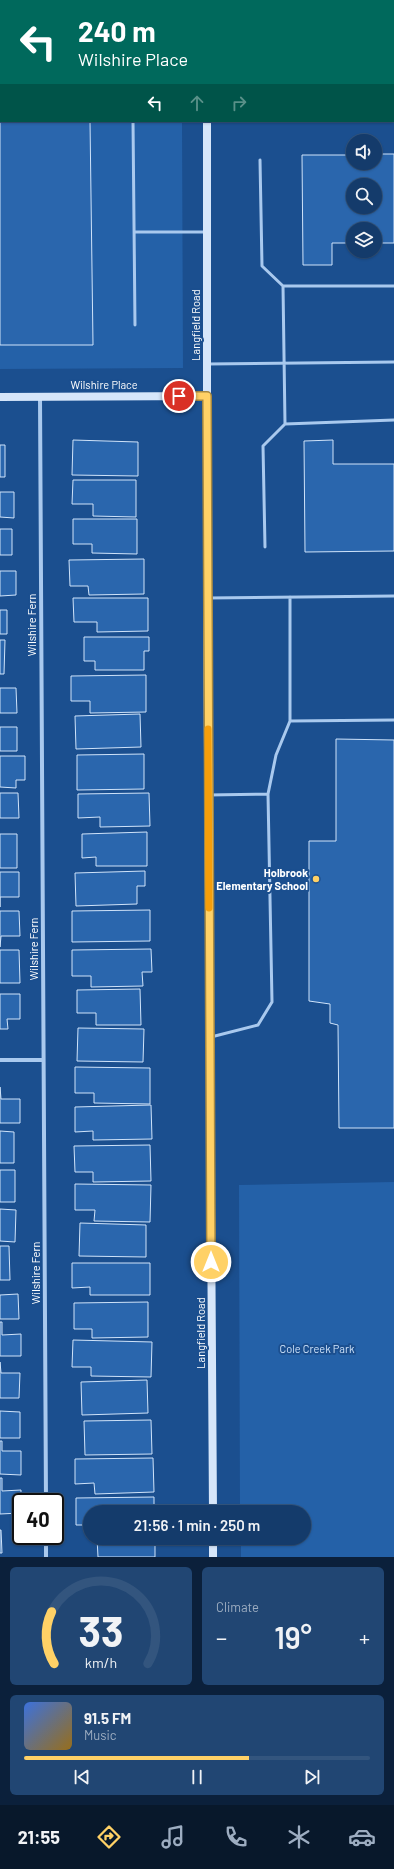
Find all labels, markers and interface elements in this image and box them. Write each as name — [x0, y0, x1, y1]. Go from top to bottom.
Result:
text: 240 m — [78, 14, 156, 48]
icon: left — [12, 16, 64, 68]
text: Wilshire Place — [78, 48, 188, 70]
icon: left — [144, 92, 166, 114]
icon: ahead — [186, 92, 208, 114]
icon: right — [228, 92, 250, 114]
map controls — [346, 134, 382, 258]
button: sound — [346, 134, 382, 170]
button: search — [346, 178, 382, 214]
button: layers — [346, 222, 382, 258]
street label: Langfield Road — [189, 289, 202, 361]
street label: Wilshire Place — [70, 378, 138, 391]
pin — [162, 379, 196, 413]
icon: arrive — [168, 385, 190, 407]
street label: Wilshire Fern — [25, 594, 38, 656]
place label: Holbrook Elementary School — [216, 866, 308, 892]
marker: Holbrook Elementary School — [311, 874, 321, 884]
street label: Wilshire Fern — [27, 918, 40, 980]
position arrow — [190, 1241, 232, 1283]
street label: Wilshire Fern — [29, 1242, 42, 1304]
street label: Langfield Road — [194, 1297, 207, 1369]
park label: Cole Creek Park — [280, 1342, 355, 1355]
speed limit sign: 40 — [12, 1493, 64, 1545]
text: 21:56 · 1 min · 250 m — [134, 1516, 260, 1534]
text: Climate — [216, 1599, 259, 1615]
text: 33 — [79, 1605, 123, 1655]
text: 19° — [274, 1619, 312, 1655]
text: − — [216, 1624, 227, 1650]
text: + — [359, 1624, 370, 1650]
text: km/h — [85, 1654, 117, 1671]
text: 91.5 FM — [84, 1709, 131, 1727]
text: Music — [84, 1727, 117, 1743]
icon: previous — [71, 1766, 93, 1788]
icon: pause — [186, 1766, 208, 1788]
icon: next — [301, 1766, 323, 1788]
icon: directions — [95, 1823, 123, 1851]
icon: music — [159, 1823, 187, 1851]
icon: phone — [222, 1823, 250, 1851]
icon: climate — [285, 1823, 313, 1851]
icon: car — [348, 1823, 376, 1851]
text: 21:55 — [18, 1826, 60, 1848]

